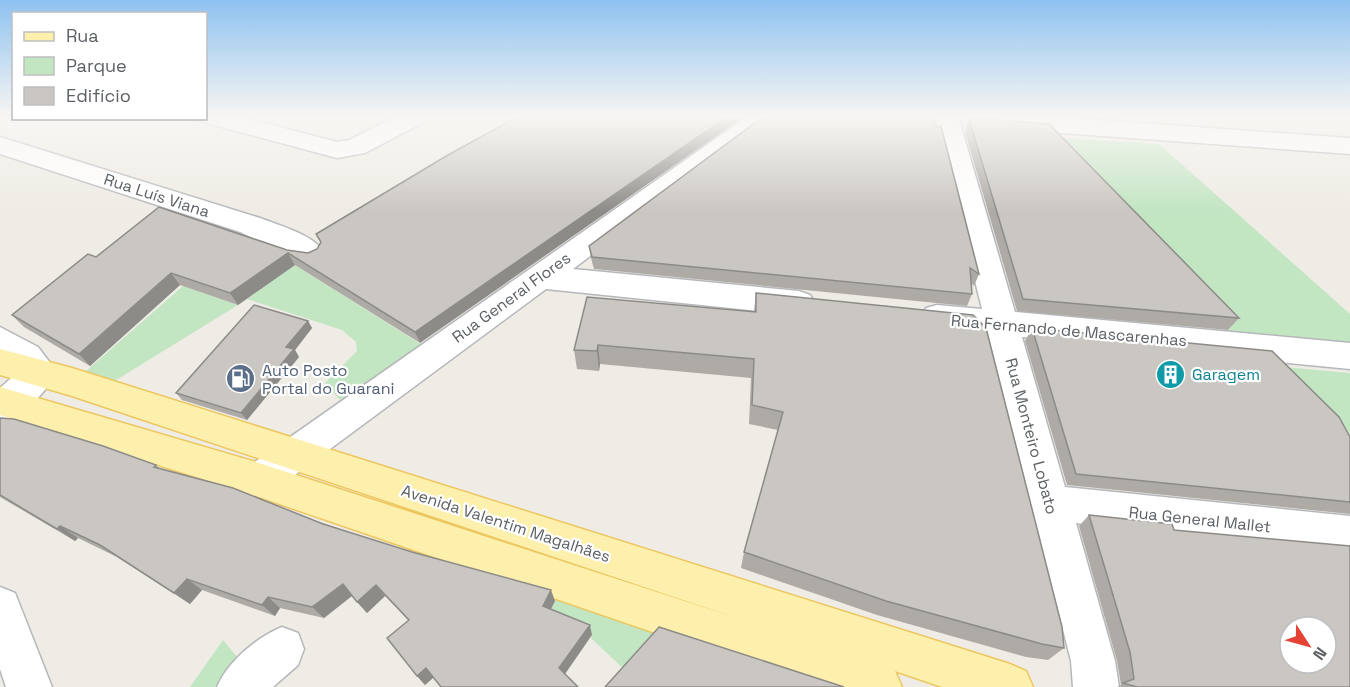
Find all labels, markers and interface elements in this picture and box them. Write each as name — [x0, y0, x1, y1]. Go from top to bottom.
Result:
legend — [12, 12, 207, 120]
text: Rua — [66, 24, 99, 47]
text: Parque — [66, 54, 127, 77]
text: Edifício — [66, 84, 131, 107]
street label: Rua Luís Viana — [101, 169, 212, 222]
street label: Rua General Flores — [448, 247, 575, 348]
street label: Rua Fernando de Mascarenhas — [950, 310, 1188, 351]
street label: Rua Monteiro Lobato — [1001, 356, 1063, 517]
building icon: Garagem — [1155, 358, 1187, 390]
place label: Auto Posto Portal do Guarani — [262, 360, 394, 399]
fuel station icon: Auto Posto Portal do Guarani — [225, 363, 257, 395]
place label: Garagem — [1192, 364, 1260, 385]
street label: Avenida Valentim Magalhães — [399, 480, 613, 567]
street label: Rua General Mallet — [1128, 502, 1272, 537]
north arrow — [1278, 615, 1338, 675]
text: N — [1308, 643, 1331, 664]

